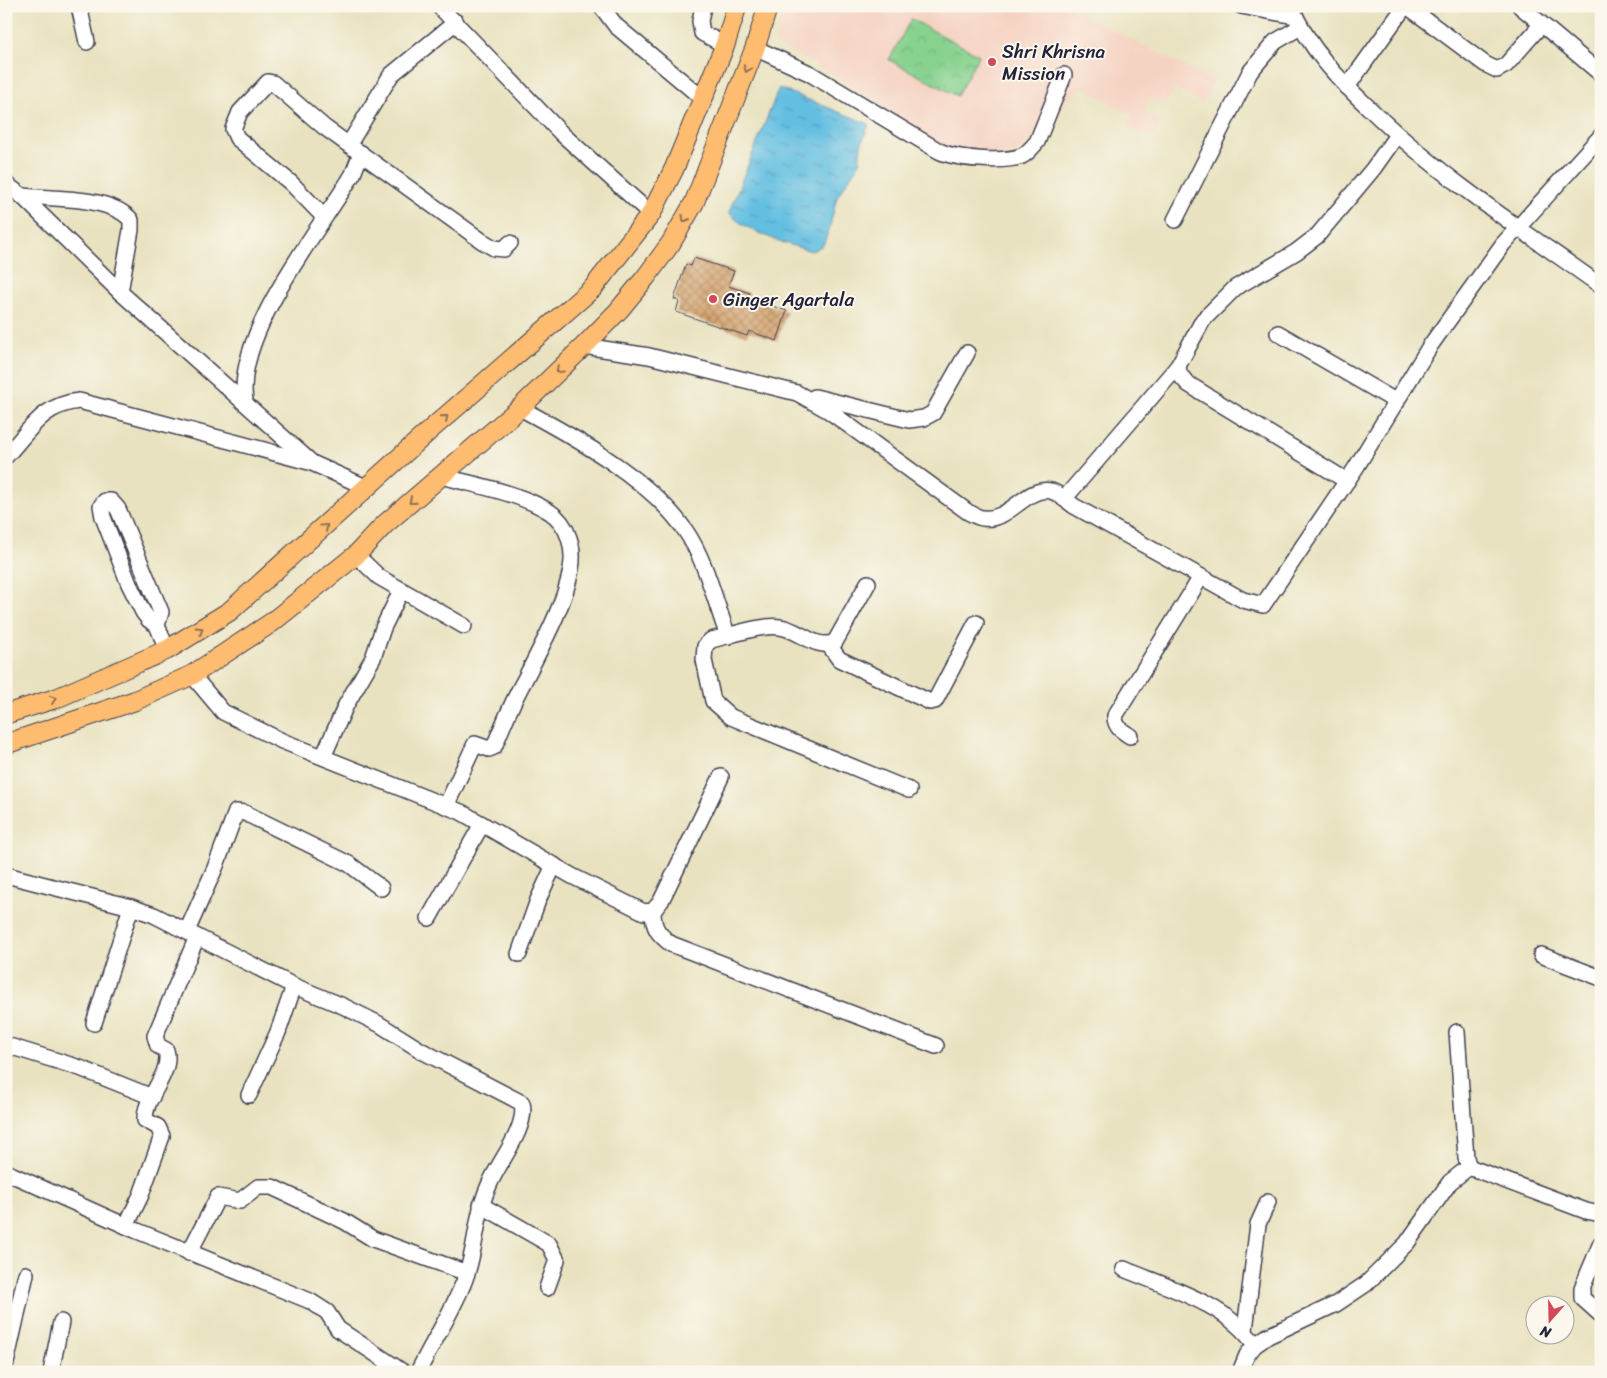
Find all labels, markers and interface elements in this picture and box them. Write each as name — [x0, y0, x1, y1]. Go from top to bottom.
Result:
place label: Shri Khrisna Mission — [1002, 35, 1105, 90]
marker: Shri Khrisna Mission — [986, 56, 998, 68]
one-way arrow — [743, 64, 753, 73]
one-way arrow — [681, 213, 691, 222]
place label: Ginger Agartala — [723, 283, 854, 316]
marker: Ginger Agartala — [707, 293, 719, 305]
one-way arrow — [556, 364, 565, 373]
one-way arrow — [439, 414, 448, 423]
one-way arrow — [408, 496, 417, 505]
one-way arrow — [319, 524, 328, 533]
one-way arrow — [194, 627, 203, 637]
one-way arrow — [48, 694, 56, 704]
north arrow — [1524, 1296, 1574, 1346]
text: N — [1537, 1318, 1555, 1345]

